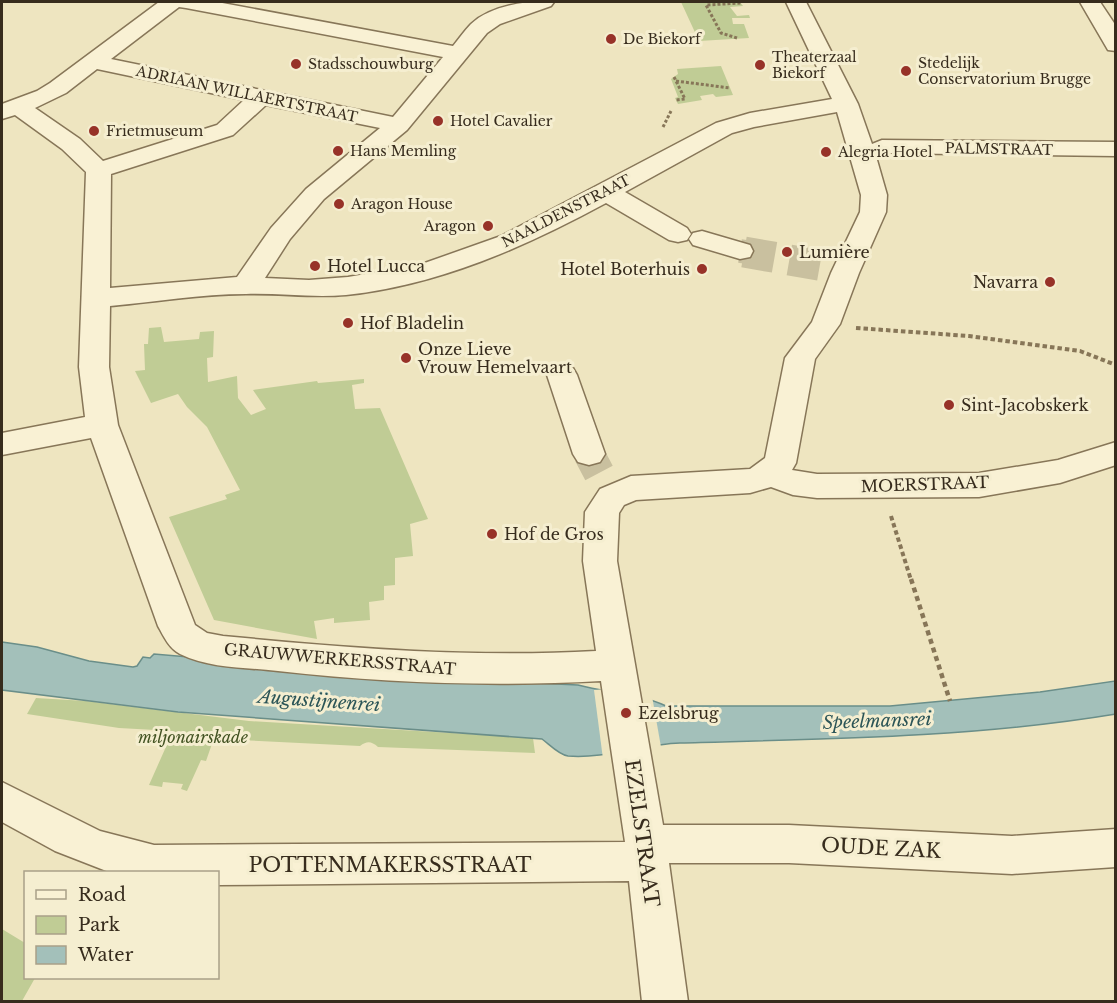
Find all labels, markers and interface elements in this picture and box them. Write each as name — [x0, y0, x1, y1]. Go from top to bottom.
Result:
place label: De Biekorf — [623, 30, 703, 48]
marker: De Biekorf — [604, 32, 618, 46]
place label: Theaterzaal Biekorf — [772, 48, 857, 82]
place label: Stedelijk Conservatorium Brugge — [918, 54, 1091, 88]
place label: Stadsschouwburg — [308, 55, 434, 73]
marker: Stadsschouwburg — [289, 57, 303, 71]
marker: Theaterzaal Biekorf — [753, 58, 767, 72]
street label: ADRIAAN WILLAERTSTRAAT — [134, 61, 359, 126]
marker: Stedelijk Conservatorium Brugge — [899, 64, 913, 78]
place label: Hotel Cavalier — [450, 112, 553, 130]
marker: Hotel Cavalier — [431, 114, 445, 128]
place label: Frietmuseum — [106, 122, 203, 140]
marker: Frietmuseum — [87, 124, 101, 138]
street label: PALMSTRAAT — [945, 139, 1053, 159]
place label: Hans Memling — [350, 142, 457, 160]
place label: Alegria Hotel — [837, 143, 933, 161]
marker: Hans Memling — [331, 144, 345, 158]
marker: Alegria Hotel — [819, 145, 833, 159]
street label: NAALDENSTRAAT — [499, 171, 633, 251]
place label: Aragon House — [350, 195, 453, 213]
marker: Aragon House — [332, 197, 346, 211]
place label: Aragon — [423, 217, 476, 235]
marker: Aragon — [481, 219, 495, 233]
place label: Lumière — [799, 242, 870, 262]
marker: Lumière — [780, 245, 794, 259]
place label: Hotel Lucca — [327, 256, 425, 276]
marker: Hotel Lucca — [308, 259, 322, 273]
place label: Hotel Boterhuis — [560, 259, 690, 279]
marker: Hotel Boterhuis — [695, 262, 709, 276]
place label: Navarra — [973, 272, 1038, 292]
marker: Navarra — [1043, 275, 1057, 289]
place label: Hof Bladelin — [360, 313, 464, 333]
marker: Hof Bladelin — [341, 316, 355, 330]
place label: Onze Lieve Vrouw Hemelvaart — [417, 339, 572, 377]
marker: Onze Lieve Vrouw Hemelvaart — [399, 351, 413, 365]
place label: Sint-Jacobskerk — [961, 395, 1089, 415]
marker: Sint-Jacobskerk — [942, 398, 956, 412]
street label: MOERSTRAAT — [860, 472, 990, 496]
place label: Hof de Gros — [504, 524, 604, 544]
marker: Hof de Gros — [485, 527, 499, 541]
street label: GRAUWWERKERSSTRAAT — [223, 639, 457, 679]
water label: Augustijnenrei — [255, 686, 382, 716]
place label: Ezelsbrug — [638, 703, 719, 723]
marker: Ezelsbrug — [619, 706, 633, 720]
water label: Speelmansrei — [822, 708, 933, 734]
park label: miljonairskade — [138, 727, 249, 747]
street label: EZELSTRAAT — [620, 758, 664, 908]
street label: OUDE ZAK — [820, 833, 942, 863]
street label: POTTENMAKERSSTRAAT — [248, 853, 532, 877]
legend — [24, 871, 219, 979]
text: Road — [78, 884, 126, 906]
text: Park — [78, 914, 120, 936]
text: Water — [77, 944, 134, 966]

